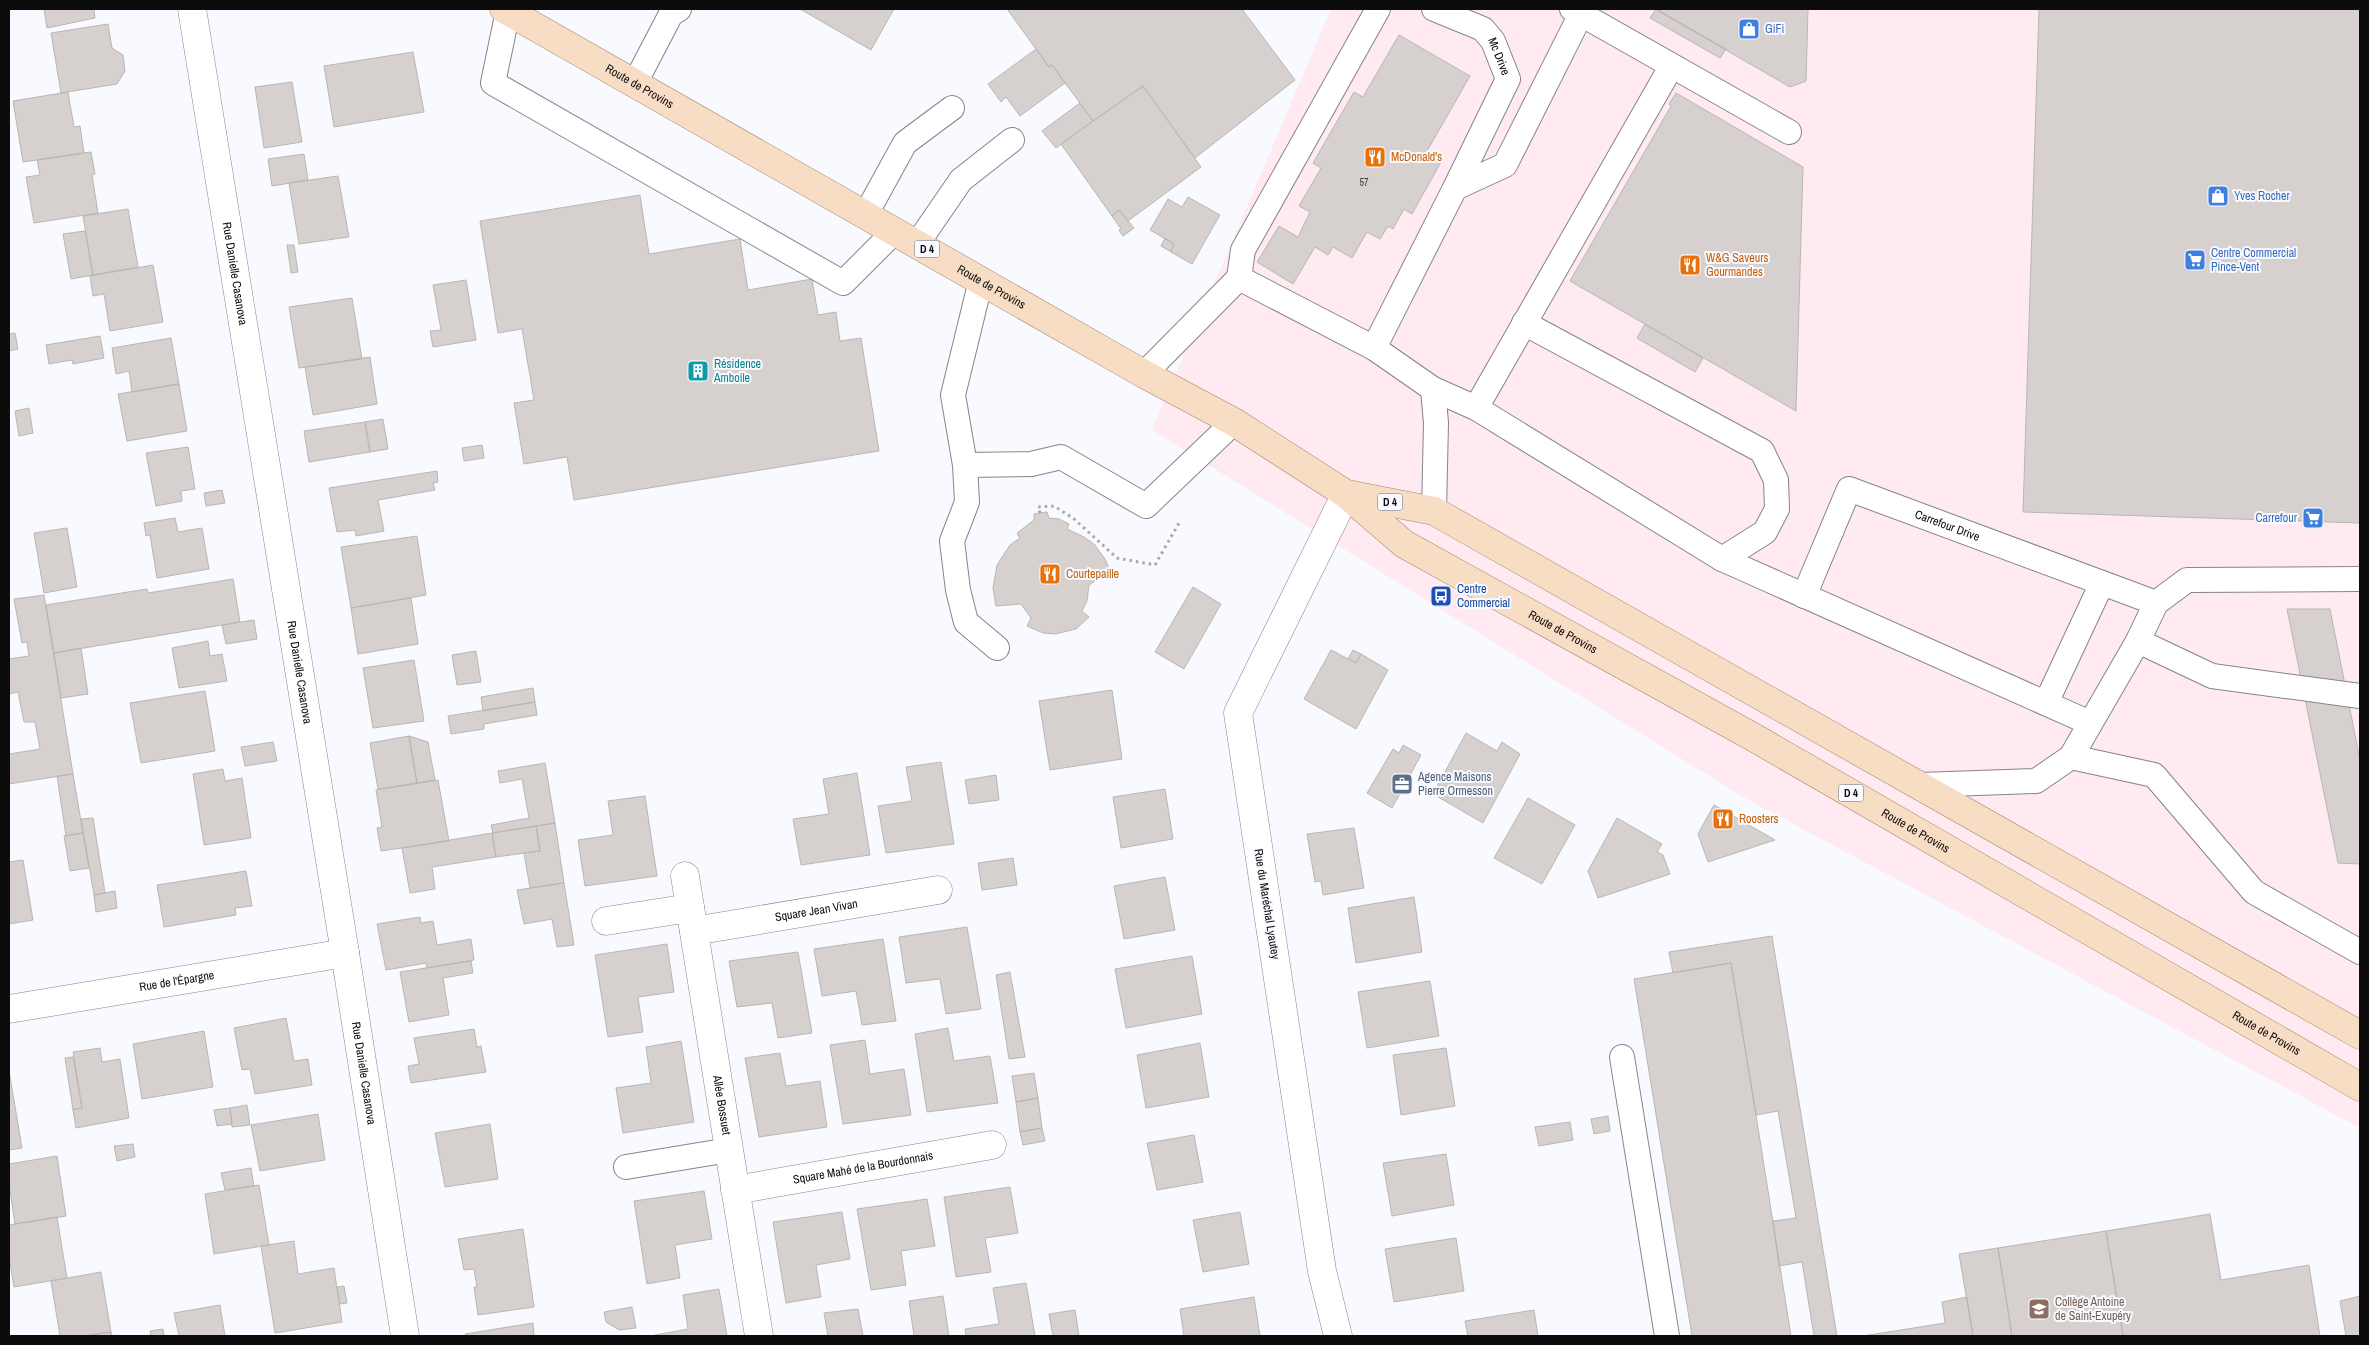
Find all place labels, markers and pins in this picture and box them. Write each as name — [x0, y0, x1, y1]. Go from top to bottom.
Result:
shop icon: GiFi — [1737, 17, 1761, 41]
place label: GiFi — [1765, 21, 1784, 37]
restaurant icon: McDonald's — [1363, 145, 1387, 169]
place label: McDonald's — [1391, 149, 1442, 165]
shop icon: Yves Rocher — [2206, 184, 2230, 208]
place label: Yves Rocher — [2234, 188, 2291, 204]
place label: Centre Commercial Pince-Vent — [2211, 245, 2296, 275]
supermarket icon: Centre Commercial Pince-Vent — [2183, 248, 2207, 272]
place label: W&G Saveurs Gourmandes — [1706, 250, 1768, 280]
restaurant icon: W&G Saveurs Gourmandes — [1678, 253, 1702, 277]
place label: Résidence Amboile — [713, 356, 761, 386]
building icon: Résidence Amboile — [686, 359, 710, 383]
supermarket icon: Carrefour — [2301, 506, 2325, 530]
place label: Carrefour — [2255, 510, 2298, 526]
restaurant icon: Courtepaille — [1038, 562, 1062, 586]
place label: Courtepaille — [1066, 566, 1119, 582]
place label: Centre Commercial — [1457, 581, 1510, 611]
bus stop icon: Centre Commercial — [1429, 584, 1453, 608]
place label: Agence Maisons Pierre Ormesson — [1417, 769, 1493, 799]
office icon: Agence Maisons Pierre Ormesson — [1390, 772, 1414, 796]
restaurant icon: Roosters — [1711, 807, 1735, 831]
place label: Roosters — [1739, 811, 1778, 827]
place label: Collège Antoine de Saint-Exupéry — [2055, 1294, 2131, 1324]
school or university icon: Collège Antoine de Saint-Exupéry — [2027, 1297, 2051, 1321]

